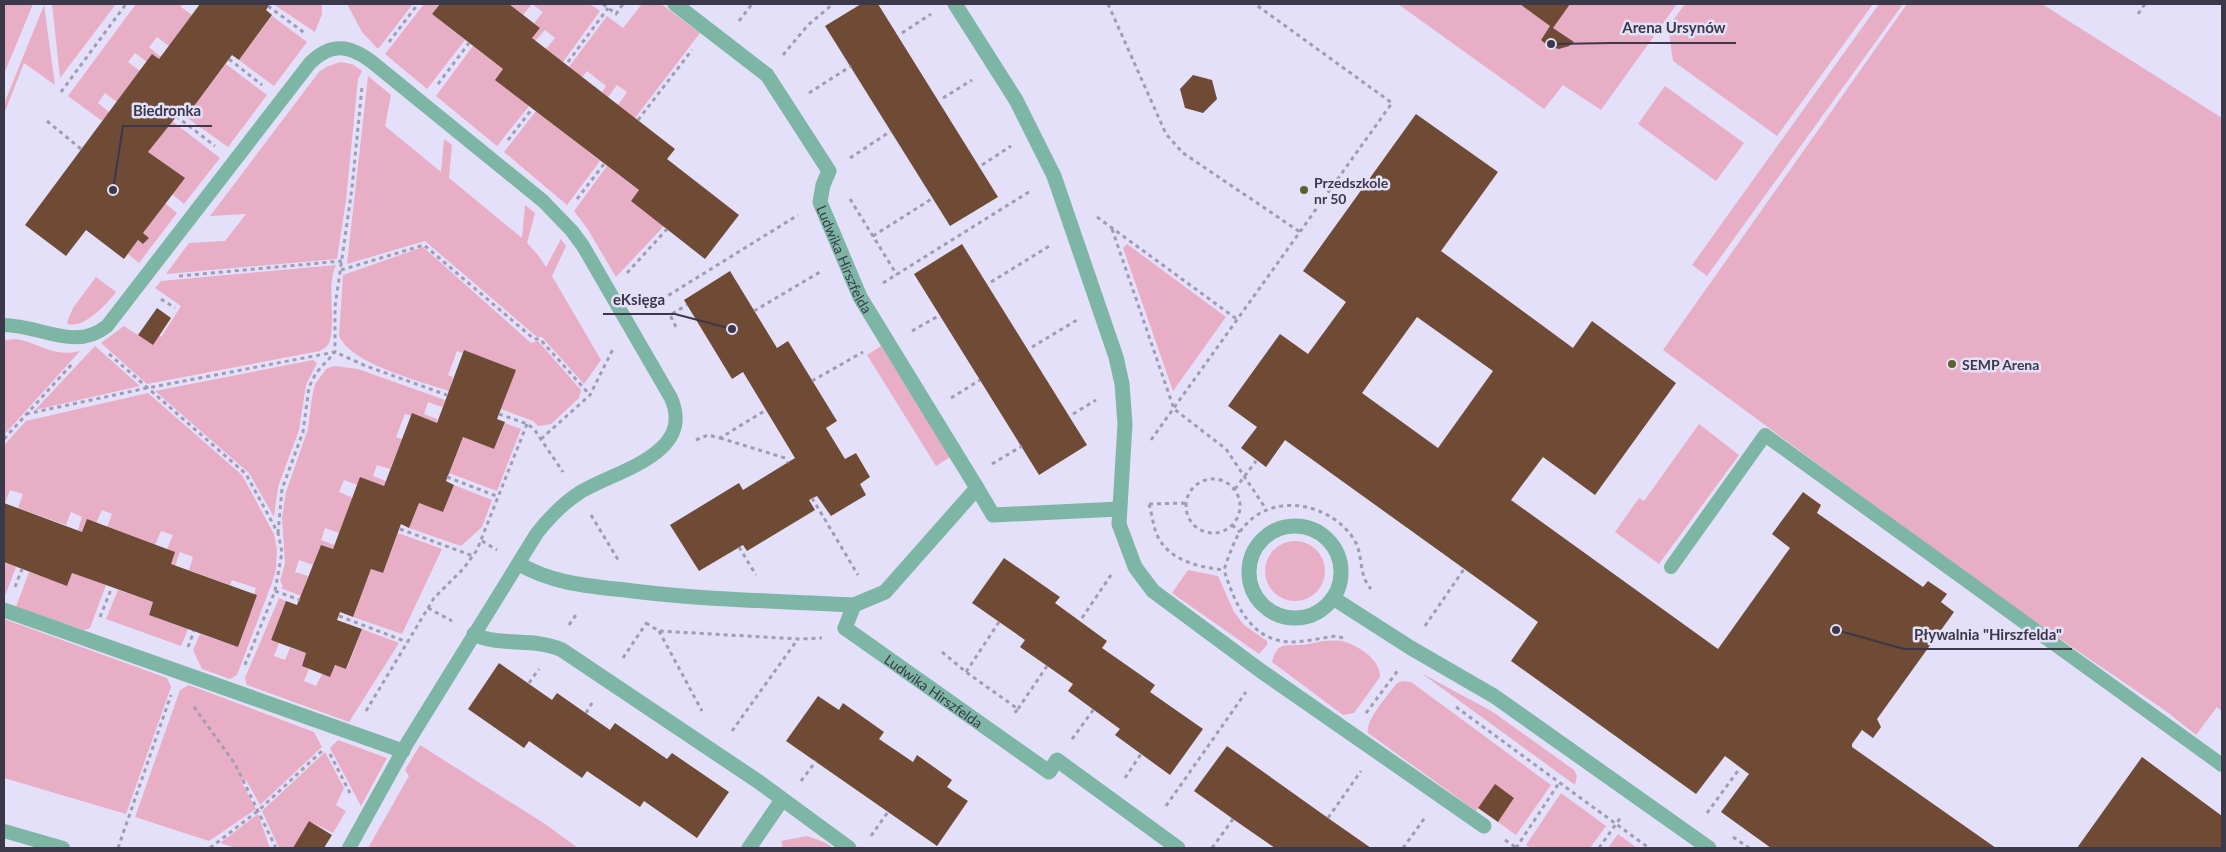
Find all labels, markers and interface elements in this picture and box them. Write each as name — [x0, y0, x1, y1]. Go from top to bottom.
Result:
callout: Arena Ursynów — [1613, 13, 1736, 43]
text: Arena Ursynów — [1621, 18, 1726, 36]
callout: Biedronka — [123, 96, 212, 126]
text: Biedronka — [133, 101, 201, 119]
place label: Przedszkole nr 50 — [1314, 174, 1389, 207]
marker: Przedszkole nr 50 — [1298, 184, 1310, 196]
street label: Ludwika Hirszfelda — [814, 202, 876, 316]
callout: eKsięga — [603, 284, 675, 314]
text: eKsięga — [613, 290, 665, 308]
place label: SEMP Arena — [1962, 356, 2039, 373]
marker: SEMP Arena — [1946, 358, 1958, 370]
callout: Pływalnia "Hirszfelda" — [1904, 619, 2072, 649]
text: Pływalnia "Hirszfelda" — [1914, 625, 2062, 643]
street label: Ludwika Hirszfelda — [882, 650, 986, 731]

